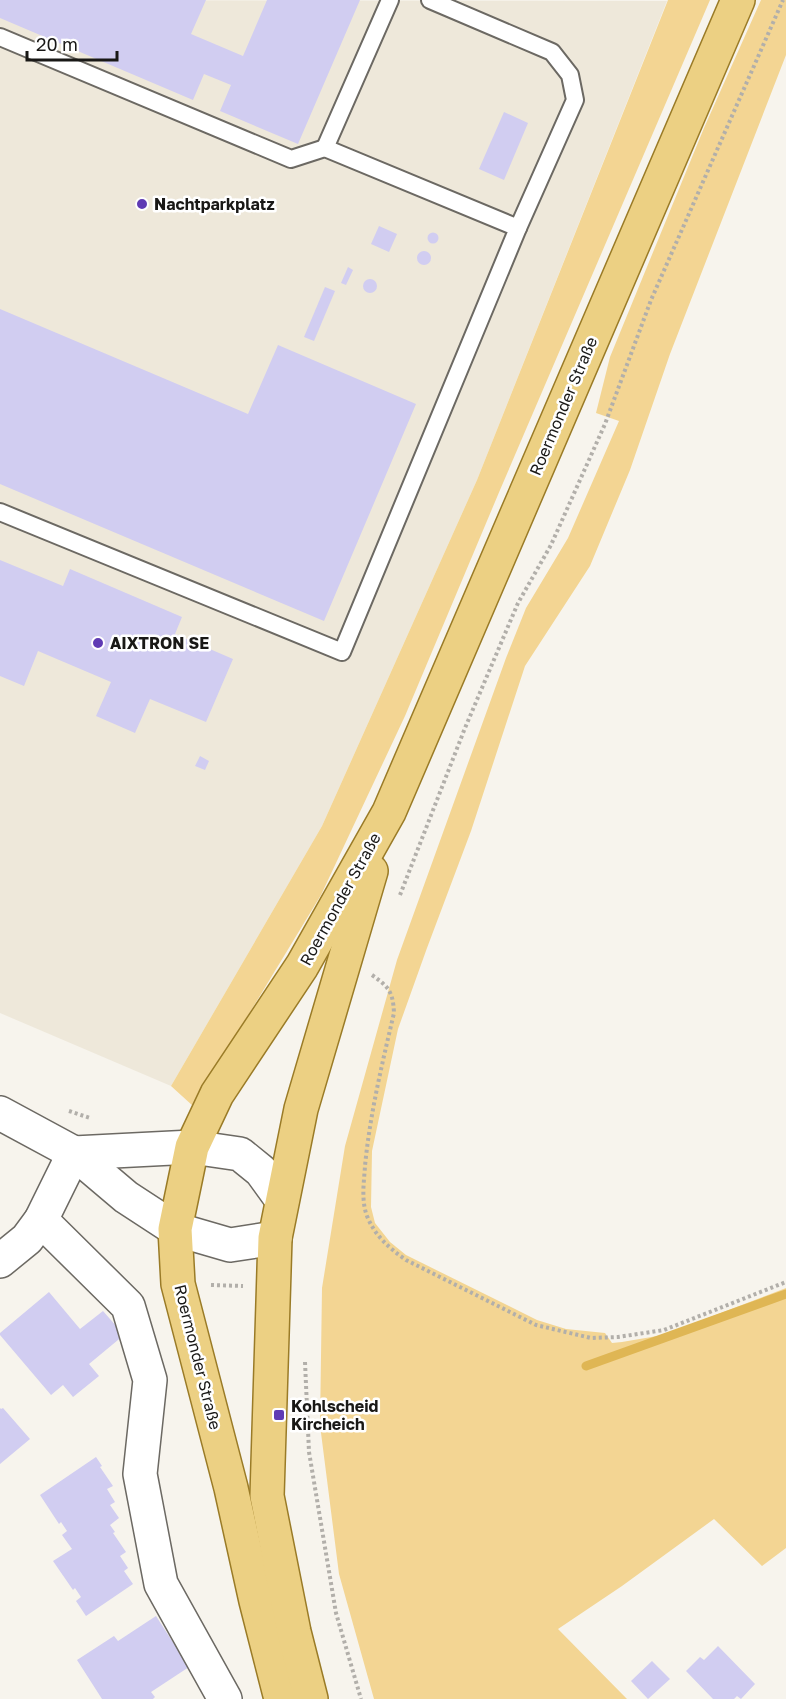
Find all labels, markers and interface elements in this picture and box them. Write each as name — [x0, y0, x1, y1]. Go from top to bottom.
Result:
scale bar — [27, 24, 117, 62]
text: 20 m — [36, 33, 78, 55]
place label: Nachtparkplatz — [154, 194, 275, 214]
marker: Nachtparkplatz — [135, 197, 149, 211]
street label: Roermonder Straße — [525, 334, 601, 478]
place label: AIXTRON SE — [110, 633, 209, 653]
marker: AIXTRON SE — [91, 636, 105, 650]
street label: Roermonder Straße — [295, 829, 385, 969]
street label: Roermonder Straße — [170, 1282, 226, 1432]
place label: Kohlscheid Kircheich — [291, 1396, 379, 1434]
marker: Kohlscheid Kircheich — [272, 1408, 286, 1422]

